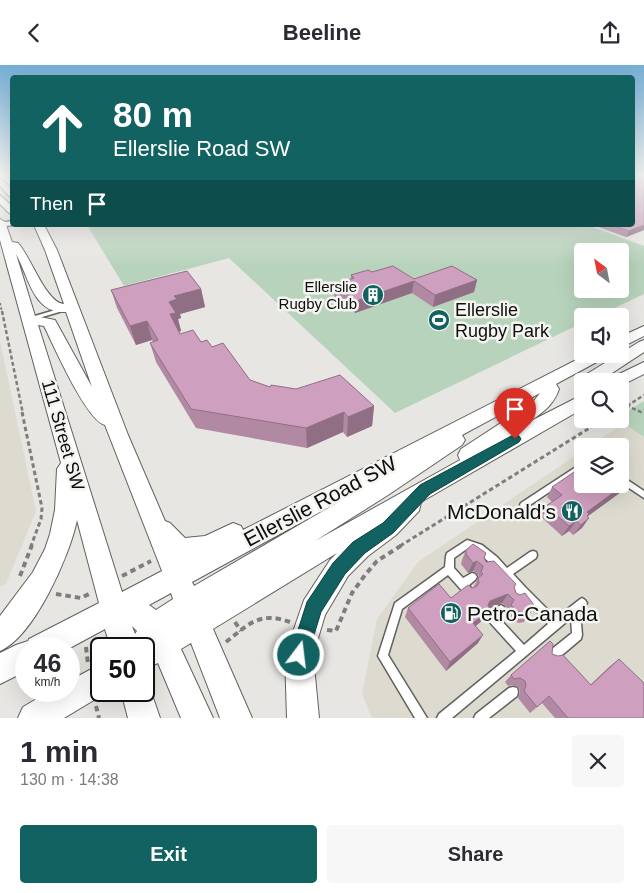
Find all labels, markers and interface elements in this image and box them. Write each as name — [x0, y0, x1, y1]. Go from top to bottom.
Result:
icon: back — [20, 19, 48, 47]
icon: share — [596, 19, 624, 47]
text: Beeline — [283, 20, 361, 45]
icon: ahead — [30, 95, 95, 160]
text: 80 m — [113, 95, 193, 134]
text: Ellerslie Road SW — [113, 136, 290, 161]
icon: arrive — [83, 190, 111, 218]
text: Then — [30, 193, 73, 214]
north arrow — [574, 243, 629, 297]
map controls — [574, 243, 629, 493]
place label: Ellerslie Rugby Club — [279, 278, 357, 312]
building icon: Ellerslie Rugby Club — [361, 283, 385, 307]
place label: Ellerslie Rugby Park — [455, 300, 550, 341]
sports icon: Ellerslie Rugby Park — [427, 308, 451, 332]
button: sound — [574, 308, 629, 363]
button: search — [574, 373, 629, 428]
street label: 111 Street SW — [38, 377, 88, 493]
pin — [494, 388, 536, 439]
icon: arrive — [501, 395, 529, 423]
button: layers — [574, 438, 629, 493]
street label: Ellerslie Road SW — [240, 451, 400, 551]
restaurant icon: McDonald's — [560, 499, 584, 523]
place label: McDonald's — [447, 500, 556, 523]
fuel station icon: Petro-Canada — [439, 601, 463, 625]
place label: Petro-Canada — [467, 602, 598, 625]
position arrow — [272, 628, 324, 680]
speed limit sign: 50 — [90, 637, 155, 702]
text: 46 — [34, 649, 61, 677]
text: km/h — [34, 675, 61, 689]
text: 1 min — [20, 735, 98, 768]
button: close — [572, 735, 624, 787]
text: 130 m · 14:38 — [20, 771, 119, 788]
button: Exit — [20, 825, 317, 883]
button: Share — [327, 825, 624, 883]

